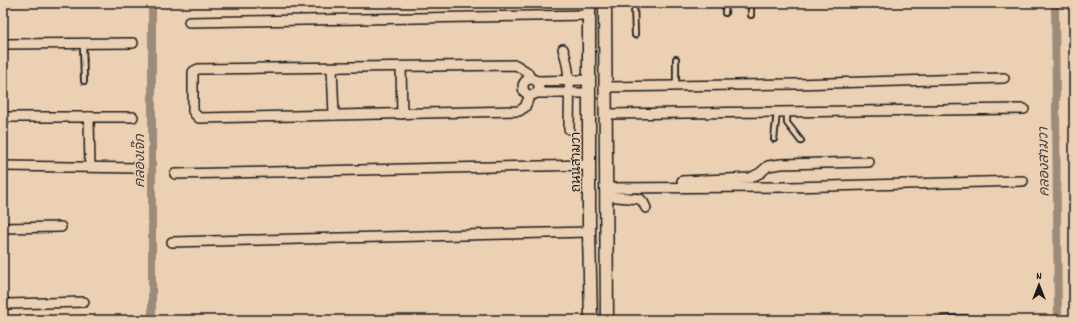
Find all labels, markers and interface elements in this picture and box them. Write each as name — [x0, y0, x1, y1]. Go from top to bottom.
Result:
water label: คลองสามวา — [1034, 126, 1056, 197]
street label: ถนนสามวา — [568, 132, 587, 192]
water label: คลองเจ๊ก — [130, 133, 151, 188]
north arrow — [1019, 265, 1059, 305]
text: N — [1036, 269, 1042, 285]

